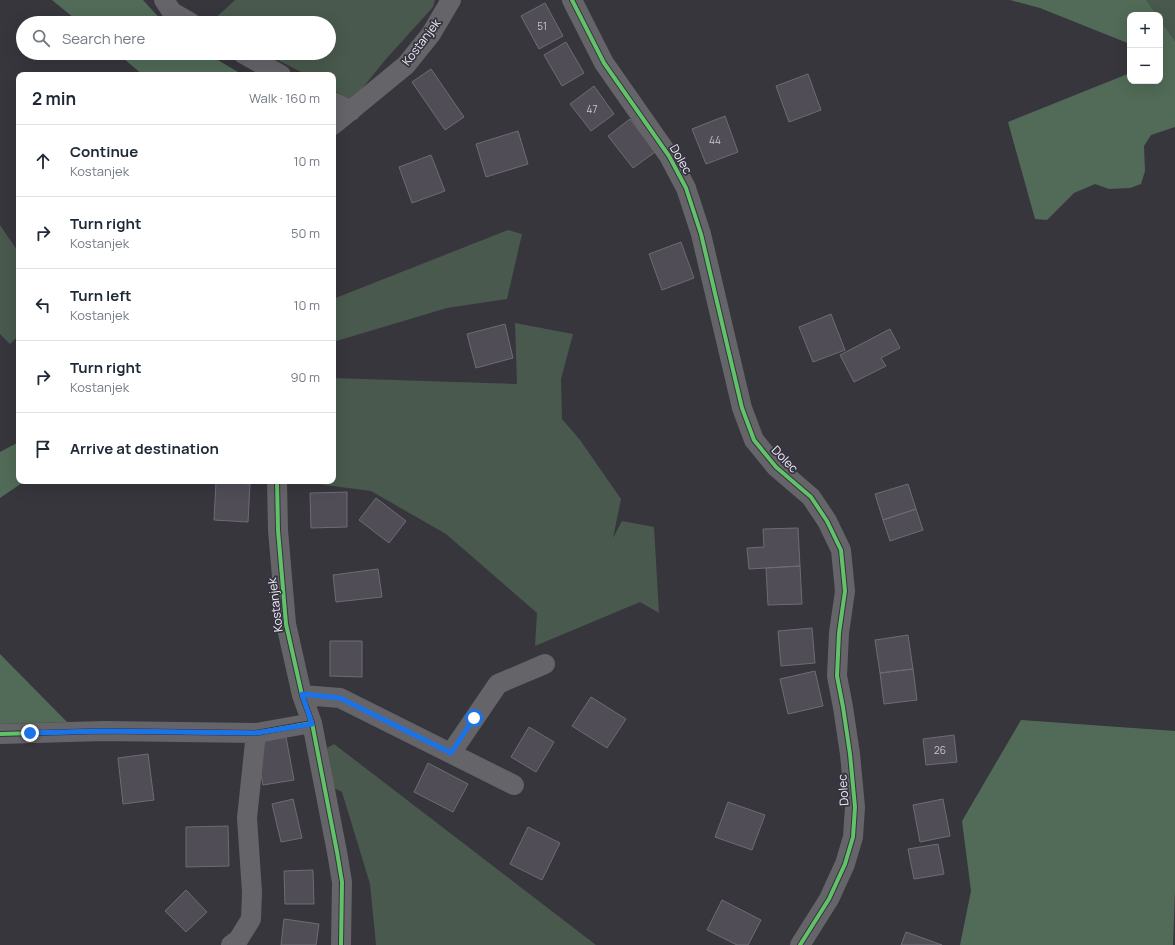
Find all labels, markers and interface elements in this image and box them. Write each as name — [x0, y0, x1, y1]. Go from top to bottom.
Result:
map controls — [1127, 12, 1163, 84]
button: + — [1127, 12, 1163, 48]
street label: Kostanjek — [398, 14, 445, 69]
search box — [16, 16, 336, 60]
house number: 51 — [537, 19, 547, 33]
icon: search — [30, 27, 52, 49]
text: Search here — [62, 28, 145, 49]
button: − — [1127, 48, 1163, 84]
text: 2 min — [32, 87, 76, 110]
text: Walk · 160 m — [249, 89, 320, 107]
house number: 47 — [587, 102, 597, 116]
house number: 44 — [709, 133, 721, 147]
text: Continue — [70, 141, 138, 162]
street label: Dolec — [666, 141, 696, 177]
icon: ahead — [32, 150, 54, 172]
text: 10 m — [293, 152, 320, 170]
text: Kostanjek — [70, 162, 129, 180]
text: Turn right — [70, 213, 141, 234]
icon: right — [32, 222, 54, 244]
text: 50 m — [291, 224, 320, 242]
text: Kostanjek — [70, 234, 129, 252]
text: Turn left — [70, 285, 132, 306]
icon: left — [32, 294, 54, 316]
text: 10 m — [293, 296, 320, 314]
text: Kostanjek — [70, 306, 129, 324]
text: Turn right — [70, 357, 141, 378]
icon: right — [32, 366, 54, 388]
text: 90 m — [290, 368, 320, 386]
text: Kostanjek — [70, 378, 129, 396]
icon: arrive — [32, 438, 54, 460]
text: Arrive at destination — [70, 438, 219, 459]
street label: Dolec — [768, 442, 802, 477]
street label: Kostanjek — [263, 576, 287, 633]
route start — [465, 709, 483, 727]
route end — [21, 724, 39, 742]
house number: 26 — [934, 743, 946, 757]
street label: Dolec — [833, 773, 853, 806]

